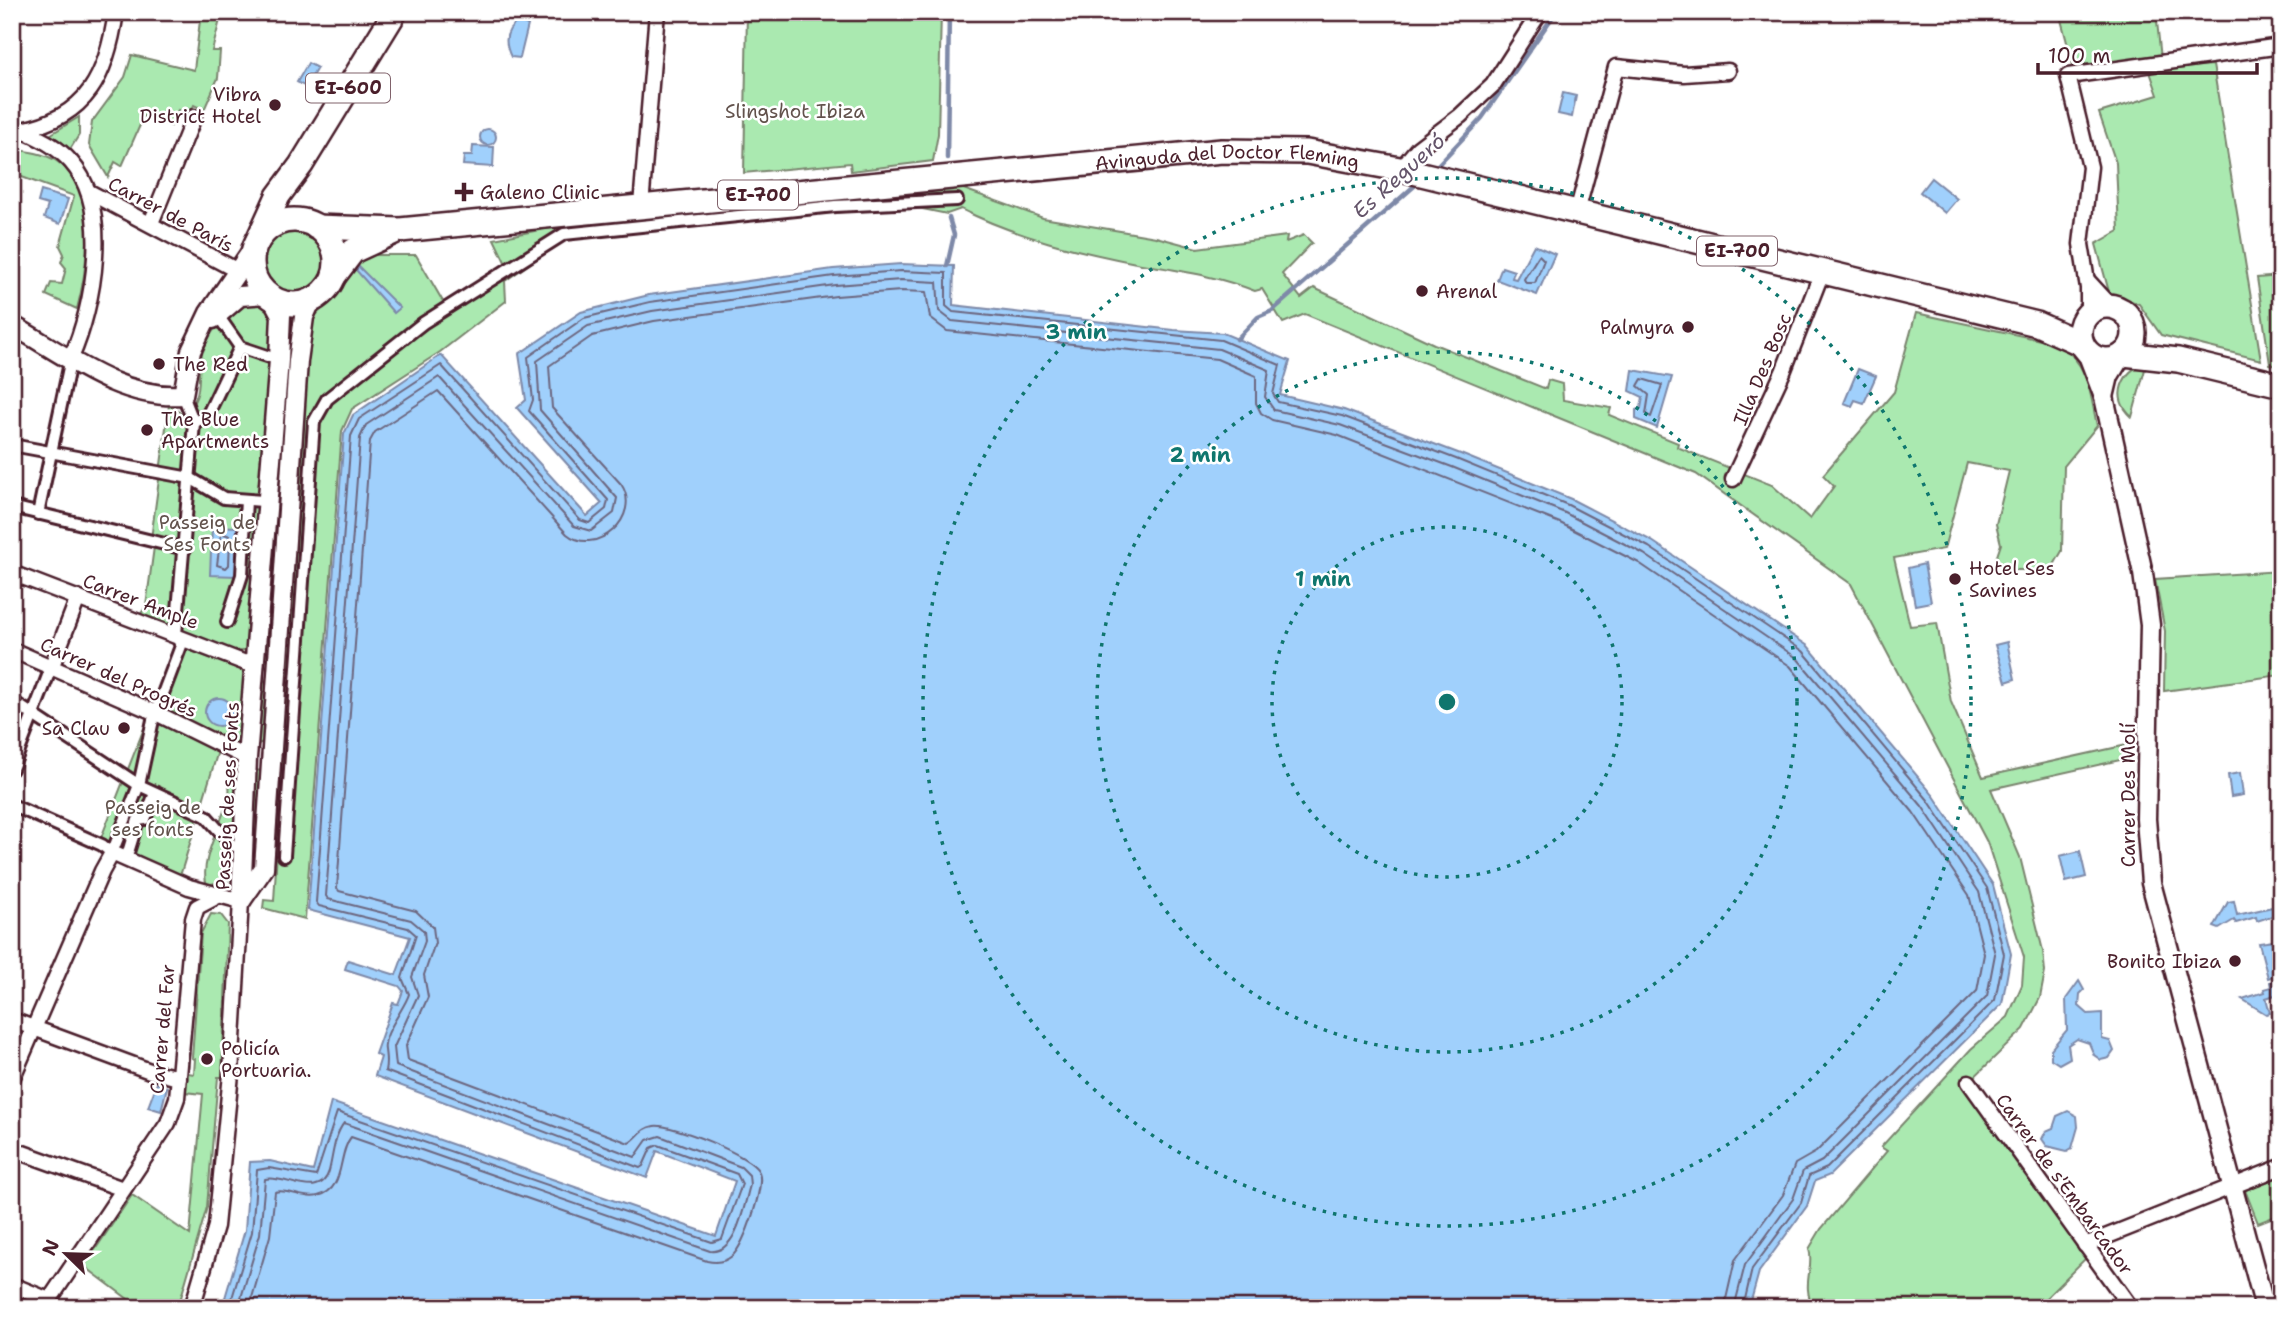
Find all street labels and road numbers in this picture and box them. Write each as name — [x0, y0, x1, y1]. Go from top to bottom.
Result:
road number: EI-600 — [306, 74, 390, 102]
street label: Avinguda del Doctor Fleming — [1094, 139, 1361, 176]
street label: Carrer de París — [104, 171, 238, 258]
road number: EI-700 — [718, 180, 798, 210]
road number: EI-700 — [1697, 236, 1777, 265]
street label: Illa Des Bosc — [1728, 309, 1797, 429]
street label: Carrer Ample — [79, 568, 202, 635]
street label: Carrer del Progrés — [36, 632, 201, 723]
street label: Passeig de ses Fonts — [210, 701, 245, 891]
street label: Carrer Des Molí — [2116, 722, 2141, 867]
street label: Carrer del Far — [144, 963, 181, 1095]
street label: Carrer de s'Embarcador — [1990, 1089, 2139, 1280]

